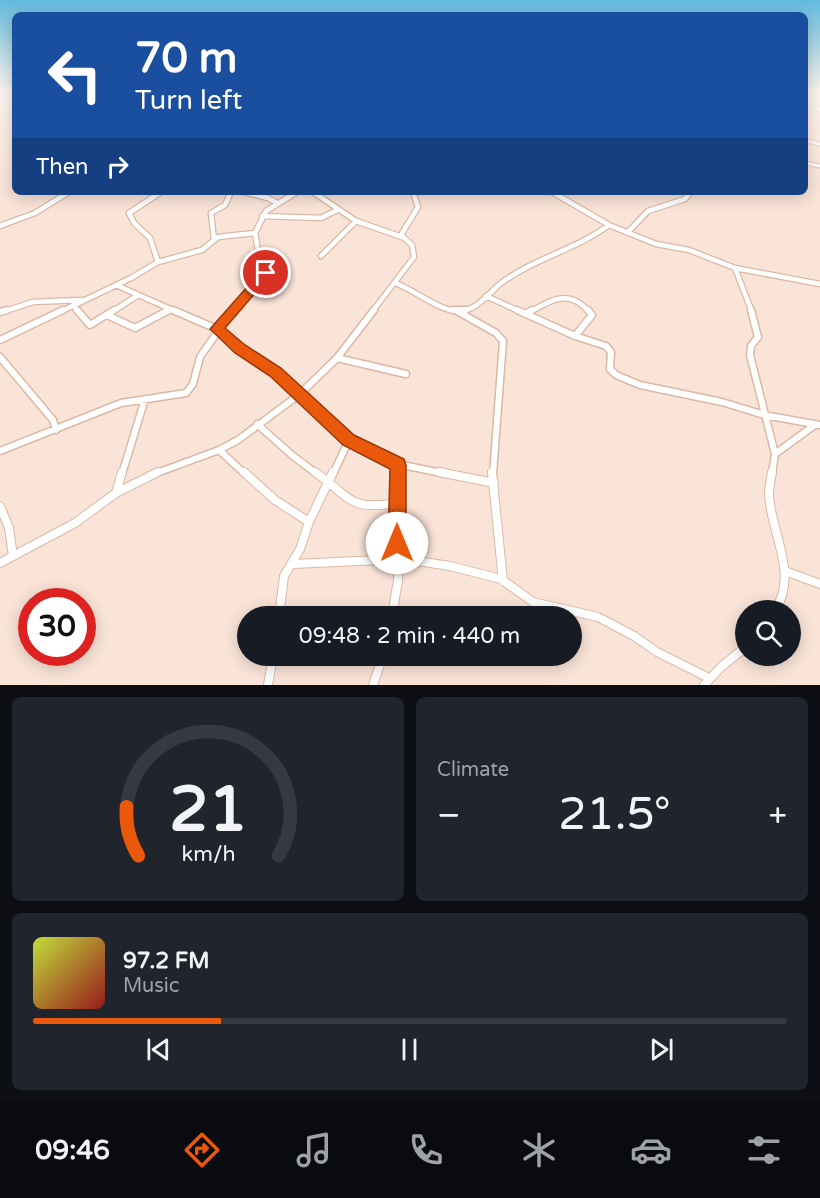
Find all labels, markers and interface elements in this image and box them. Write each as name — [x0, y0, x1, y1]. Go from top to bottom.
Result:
text: 70 m — [135, 33, 237, 84]
icon: left — [36, 36, 114, 114]
text: Turn left — [135, 84, 242, 117]
icon: right — [101, 150, 134, 183]
text: Then — [36, 154, 89, 180]
pin — [240, 247, 291, 298]
icon: arrive — [249, 256, 282, 289]
position arrow — [365, 511, 429, 575]
speed limit sign: 30 — [18, 588, 96, 666]
map controls — [735, 600, 801, 666]
button: search — [735, 600, 801, 666]
text: 09:48 · 2 min · 440 m — [299, 623, 520, 649]
text: Climate — [437, 758, 509, 782]
text: 21 — [169, 773, 247, 848]
text: 21.5° — [558, 788, 671, 842]
text: − — [437, 796, 461, 835]
text: + — [768, 796, 787, 835]
text: km/h — [181, 841, 235, 867]
text: 97.2 FM — [123, 948, 209, 974]
text: Music — [123, 974, 179, 998]
icon: previous — [142, 1033, 175, 1066]
icon: pause — [393, 1033, 426, 1066]
icon: next — [645, 1033, 678, 1066]
icon: directions — [181, 1129, 223, 1171]
icon: music — [293, 1129, 335, 1171]
icon: phone — [405, 1129, 447, 1171]
icon: climate — [518, 1129, 560, 1171]
icon: car — [630, 1129, 672, 1171]
icon: filters — [743, 1129, 785, 1171]
text: 09:46 — [35, 1134, 110, 1167]

